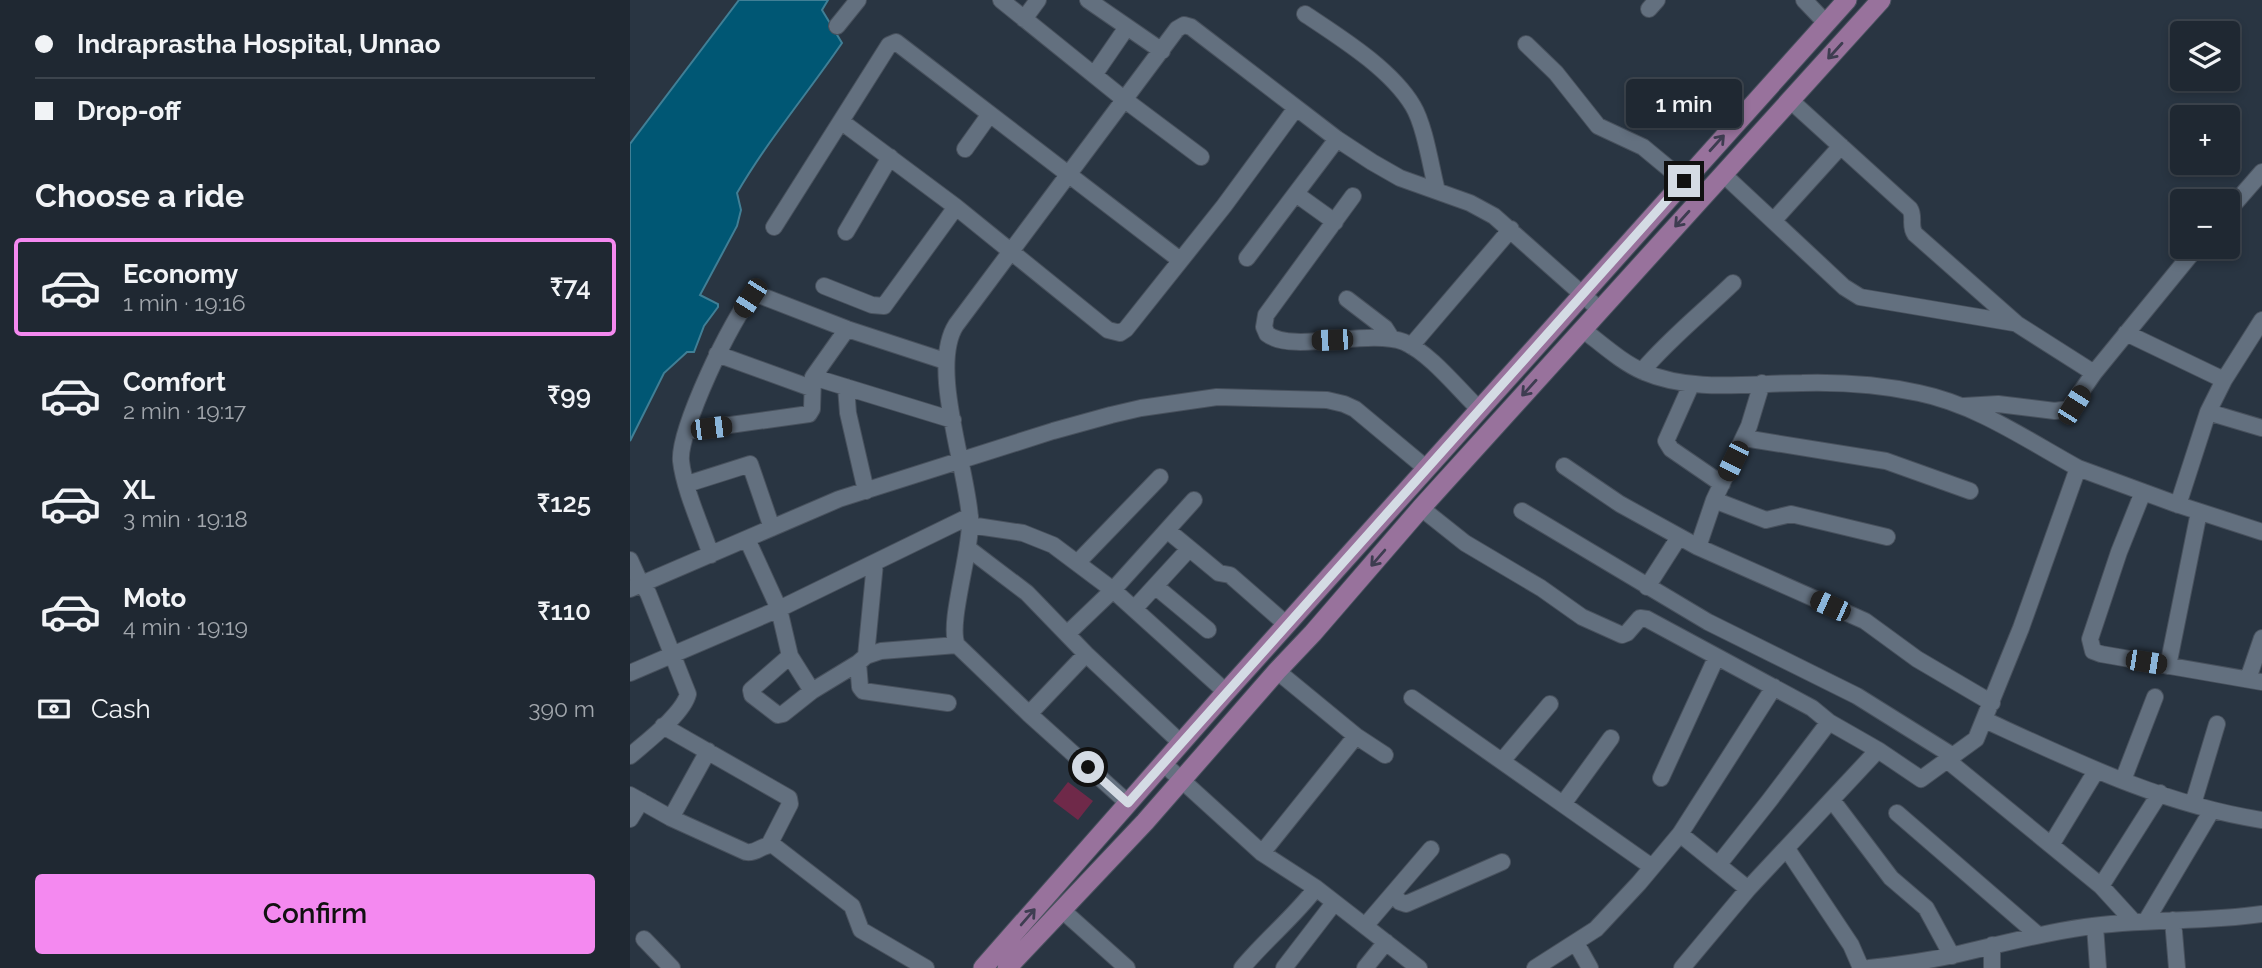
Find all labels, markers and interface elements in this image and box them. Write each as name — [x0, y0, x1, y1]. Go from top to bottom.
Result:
map controls — [2170, 21, 2240, 259]
button: layers — [2170, 21, 2240, 91]
text: Indraprastha Hospital, Unnao — [77, 29, 440, 59]
one-way arrow — [1827, 42, 1843, 60]
callout: 1 min — [1626, 80, 1742, 128]
text: 1 min — [1655, 90, 1713, 117]
text: Drop-off — [77, 96, 181, 126]
button: + — [2170, 105, 2240, 175]
one-way arrow — [1709, 135, 1725, 153]
route end — [1668, 165, 1700, 197]
text: Choose a ride — [35, 177, 244, 214]
button: − — [2170, 189, 2240, 259]
one-way arrow — [1674, 210, 1690, 228]
icon: car — [39, 256, 102, 319]
text: Economy — [123, 259, 238, 289]
text: ₹74 — [550, 272, 591, 302]
car — [730, 275, 771, 321]
text: 1 min · 19:16 — [123, 289, 246, 316]
car — [1311, 329, 1354, 351]
icon: car — [39, 364, 102, 427]
text: Comfort — [123, 367, 226, 397]
one-way arrow — [1521, 379, 1537, 397]
text: ₹99 — [547, 380, 591, 410]
car — [2054, 382, 2095, 428]
text: 2 min · 19:17 — [123, 397, 246, 424]
car — [689, 415, 734, 441]
car — [1715, 438, 1752, 484]
icon: car — [39, 472, 102, 535]
text: XL — [123, 475, 155, 505]
text: ₹125 — [537, 488, 591, 518]
text: 3 min · 19:18 — [123, 505, 248, 532]
one-way arrow — [1370, 549, 1386, 567]
icon: car — [39, 580, 102, 643]
text: Moto — [123, 583, 186, 613]
car — [1807, 588, 1854, 624]
text: ₹110 — [537, 596, 591, 626]
text: 4 min · 19:19 — [123, 613, 248, 640]
car — [2124, 648, 2169, 676]
icon: cash — [35, 690, 73, 728]
text: Cash — [91, 694, 151, 724]
text: 390 m — [528, 695, 595, 722]
route start — [1072, 751, 1104, 783]
button: Confirm — [35, 874, 595, 954]
one-way arrow — [1020, 908, 1036, 926]

